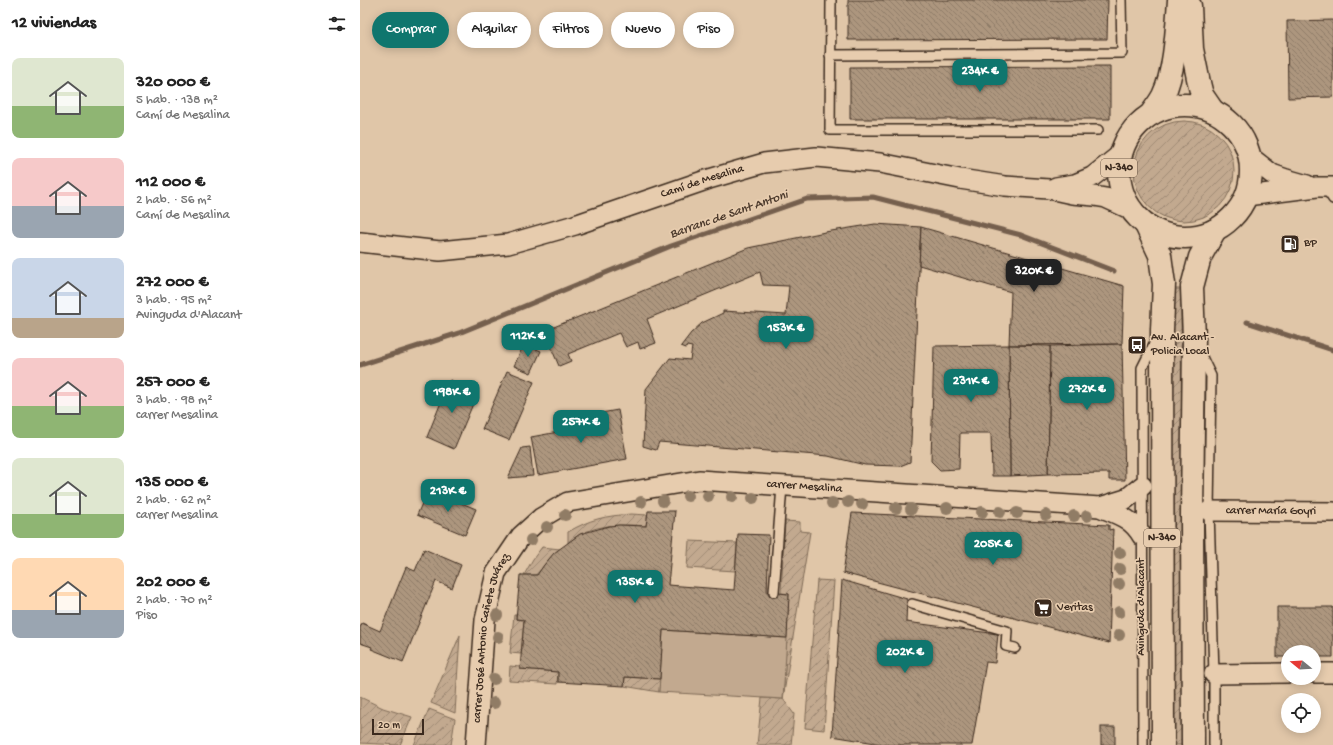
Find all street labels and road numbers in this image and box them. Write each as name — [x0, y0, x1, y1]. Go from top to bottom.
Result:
road number: N-340 — [1101, 159, 1137, 177]
street label: Camí de Mesalina — [659, 162, 746, 202]
street label: carrer Mesalina — [766, 478, 843, 497]
street label: carrer María Goyri — [1226, 504, 1317, 519]
road number: N-340 — [1144, 529, 1180, 547]
street label: carrer José Antonio Cañete Juárez — [471, 550, 515, 723]
street label: Avinguda d'Alacant — [1135, 557, 1149, 656]

